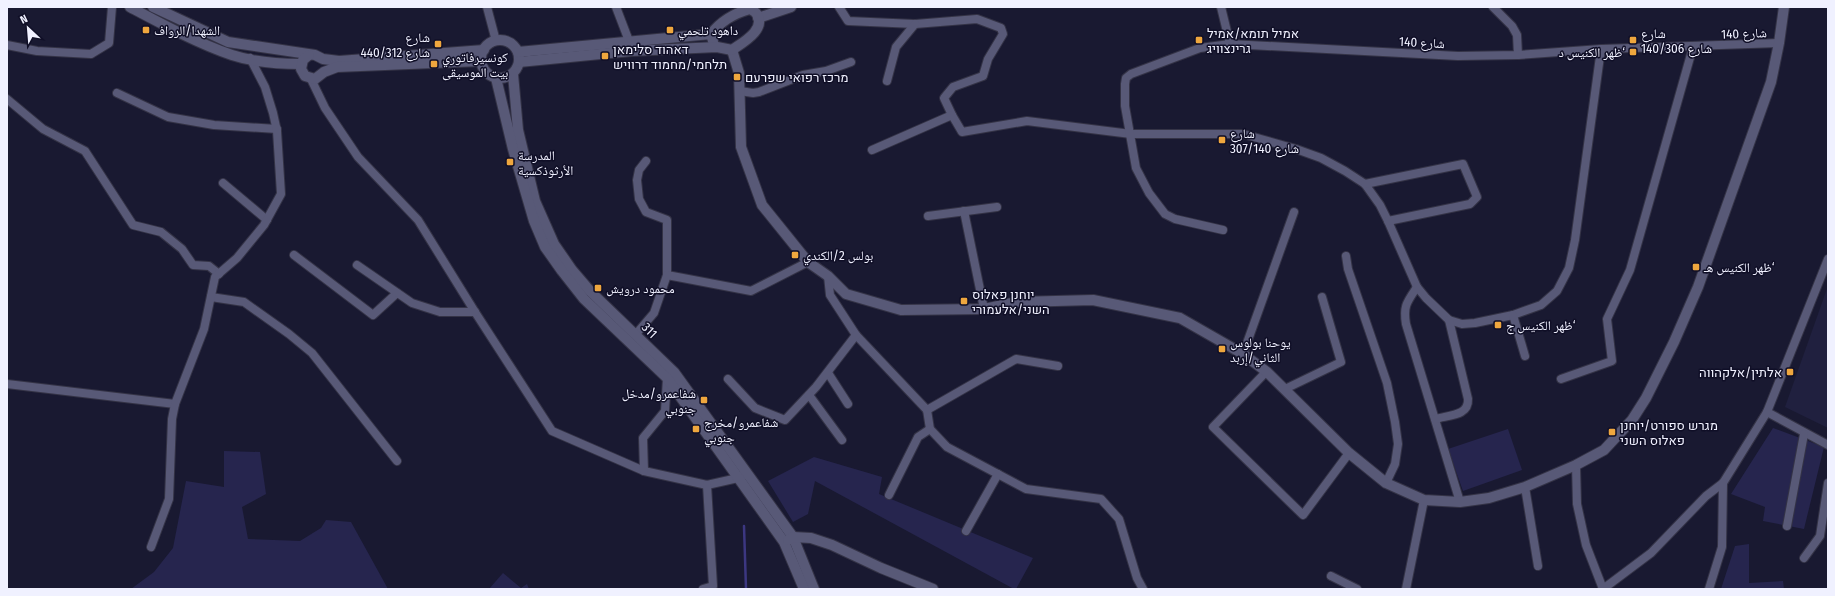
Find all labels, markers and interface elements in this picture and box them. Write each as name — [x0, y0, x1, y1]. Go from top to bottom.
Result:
north arrow — [8, 8, 48, 48]
text: N — [18, 12, 30, 27]
place label: الشهدا/الرواف — [154, 23, 220, 39]
place label: داهود تلحمي — [678, 23, 738, 41]
marker: الشهدا/الرواف — [141, 25, 151, 35]
marker: داهود تلحمي — [665, 25, 675, 35]
street label: شارع 140 — [1721, 25, 1767, 44]
place label: אמיל תומא/אמיל גרינצוויג — [1207, 26, 1299, 56]
place label: شارع 140/شارع 306 — [1641, 26, 1712, 58]
place label: شارع 440/شارع 312 — [360, 30, 430, 62]
street label: شارع 140 — [1399, 34, 1445, 53]
marker: אמיל תומא/אמיל גרינצוויג — [1194, 35, 1204, 45]
marker: شارع 140/شارع 306 — [1628, 35, 1638, 45]
marker: شارع 440/شارع 312 — [433, 39, 443, 49]
place label: דאהוד סלימאן תלחמי/מחמוד דרוויש — [613, 42, 727, 72]
place label: ظهر الكنيس د‘ — [1558, 45, 1625, 61]
marker: ظهر الكنيس د‘ — [1628, 47, 1638, 57]
place label: كونسيرفاتوري بيت الموسيقى — [442, 50, 509, 81]
marker: דאהוד סלימאן תלחמי/מחמוד דרוויש — [600, 51, 610, 61]
marker: كونسيرفاتوري بيت الموسيقى — [429, 59, 439, 69]
place label: מרכז רפואי שפרעם — [745, 70, 849, 85]
marker: מרכז רפואי שפרעם — [732, 72, 742, 82]
place label: شارع 307/شارع 140 — [1230, 126, 1299, 158]
marker: شارع 307/شارع 140 — [1217, 135, 1227, 145]
place label: المدرسة الأرثوذكسية — [518, 148, 573, 179]
marker: المدرسة الأرثوذكسية — [505, 157, 515, 167]
place label: بولس 2/الكندي — [803, 248, 873, 266]
marker: بولس 2/الكندي — [790, 250, 800, 260]
place label: ظهر الكنيس هـ‘ — [1703, 260, 1775, 276]
marker: ظهر الكنيس هـ‘ — [1691, 262, 1701, 272]
place label: محمود درويش — [606, 281, 675, 297]
marker: محمود درويش — [593, 283, 603, 293]
place label: יוחנן פאלוס השני/אלעמורי — [972, 287, 1050, 317]
marker: יוחנן פאלוס השני/אלעמורי — [959, 296, 969, 306]
place label: ظهر الكنيس ج‘ — [1506, 318, 1576, 335]
street label: 311 — [639, 320, 660, 341]
marker: ظهر الكنيس ج‘ — [1493, 320, 1503, 330]
place label: يوحنا بولوس الثاني/إربد — [1230, 335, 1291, 368]
marker: يوحنا بولوس الثاني/إربد — [1217, 344, 1227, 354]
place label: אלתין/אלקהווה — [1699, 365, 1782, 380]
marker: אלתין/אלקהווה — [1785, 367, 1795, 377]
place label: شفاعمرو/مدخل جنوبي — [622, 386, 696, 419]
marker: شفاعمرو/مدخل جنوبي — [699, 395, 709, 405]
place label: شفاعمرو/مخرج جنوبي — [704, 415, 778, 448]
place label: מגרש ספורט/יוחנן פאלוס השני — [1620, 418, 1718, 448]
marker: شفاعمرو/مخرج جنوبي — [691, 424, 701, 434]
marker: מגרש ספורט/יוחנן פאלוס השני — [1607, 427, 1617, 437]

